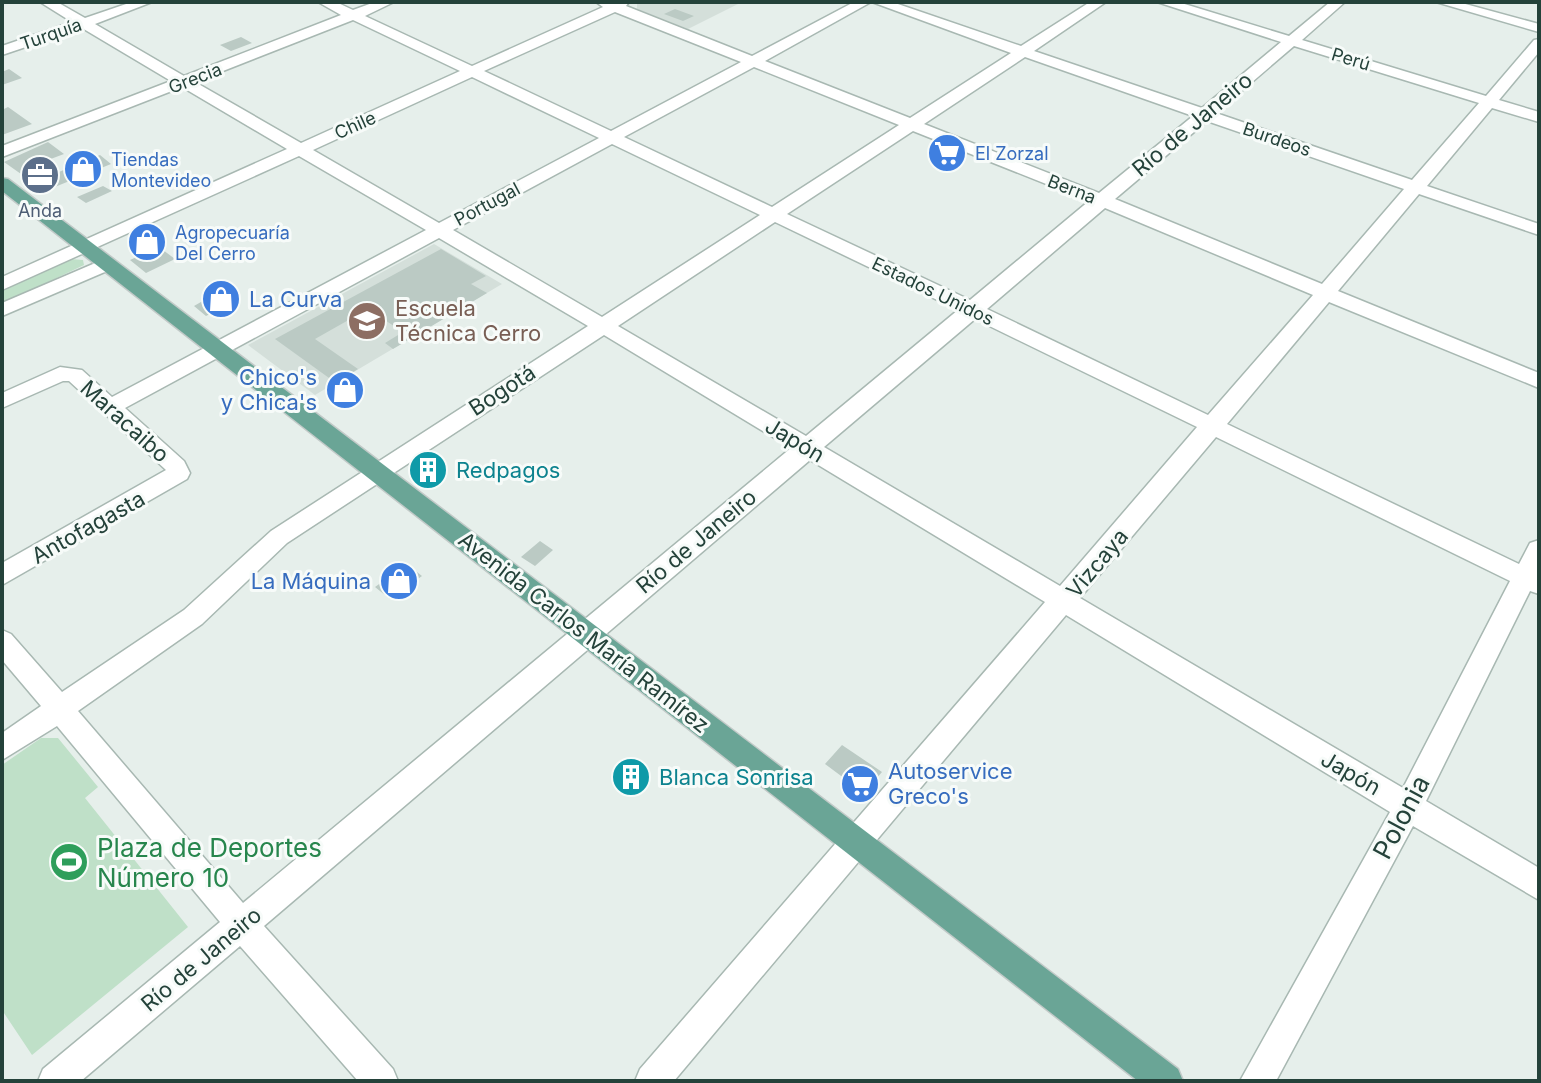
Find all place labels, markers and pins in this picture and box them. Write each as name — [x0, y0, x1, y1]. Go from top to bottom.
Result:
supermarket icon: El Zorzal — [926, 132, 968, 174]
place label: El Zorzal — [975, 143, 1049, 164]
shop icon: Tiendas Montevideo — [62, 148, 104, 190]
place label: Tiendas Montevideo — [111, 149, 211, 191]
office icon: Anda — [19, 154, 61, 196]
place label: Anda — [18, 200, 62, 221]
shop icon: Agropecuaría Del Cerro — [126, 221, 168, 263]
place label: Agropecuaría Del Cerro — [175, 222, 290, 264]
shop icon: La Curva — [200, 278, 242, 320]
place label: La Curva — [249, 286, 342, 312]
place label: Escuela Técnica Cerro — [395, 295, 541, 346]
school or university icon: Escuela Técnica Cerro — [346, 300, 388, 342]
place label: Chico's y Chica's — [221, 364, 317, 415]
shop icon: Chico's y Chica's — [324, 369, 366, 411]
building icon: Redpagos — [407, 449, 449, 491]
place label: Redpagos — [456, 457, 560, 483]
shop icon: La Máquina — [378, 560, 420, 602]
place label: La Máquina — [251, 568, 371, 594]
building icon: Blanca Sonrisa — [610, 756, 652, 798]
place label: Autoservice Greco's — [888, 758, 1013, 809]
supermarket icon: Autoservice Greco's — [839, 763, 881, 805]
place label: Blanca Sonrisa — [659, 764, 814, 790]
place label: Plaza de Deportes Número 10 — [97, 832, 322, 893]
sports icon: Plaza de Deportes Número 10 — [48, 841, 90, 883]

